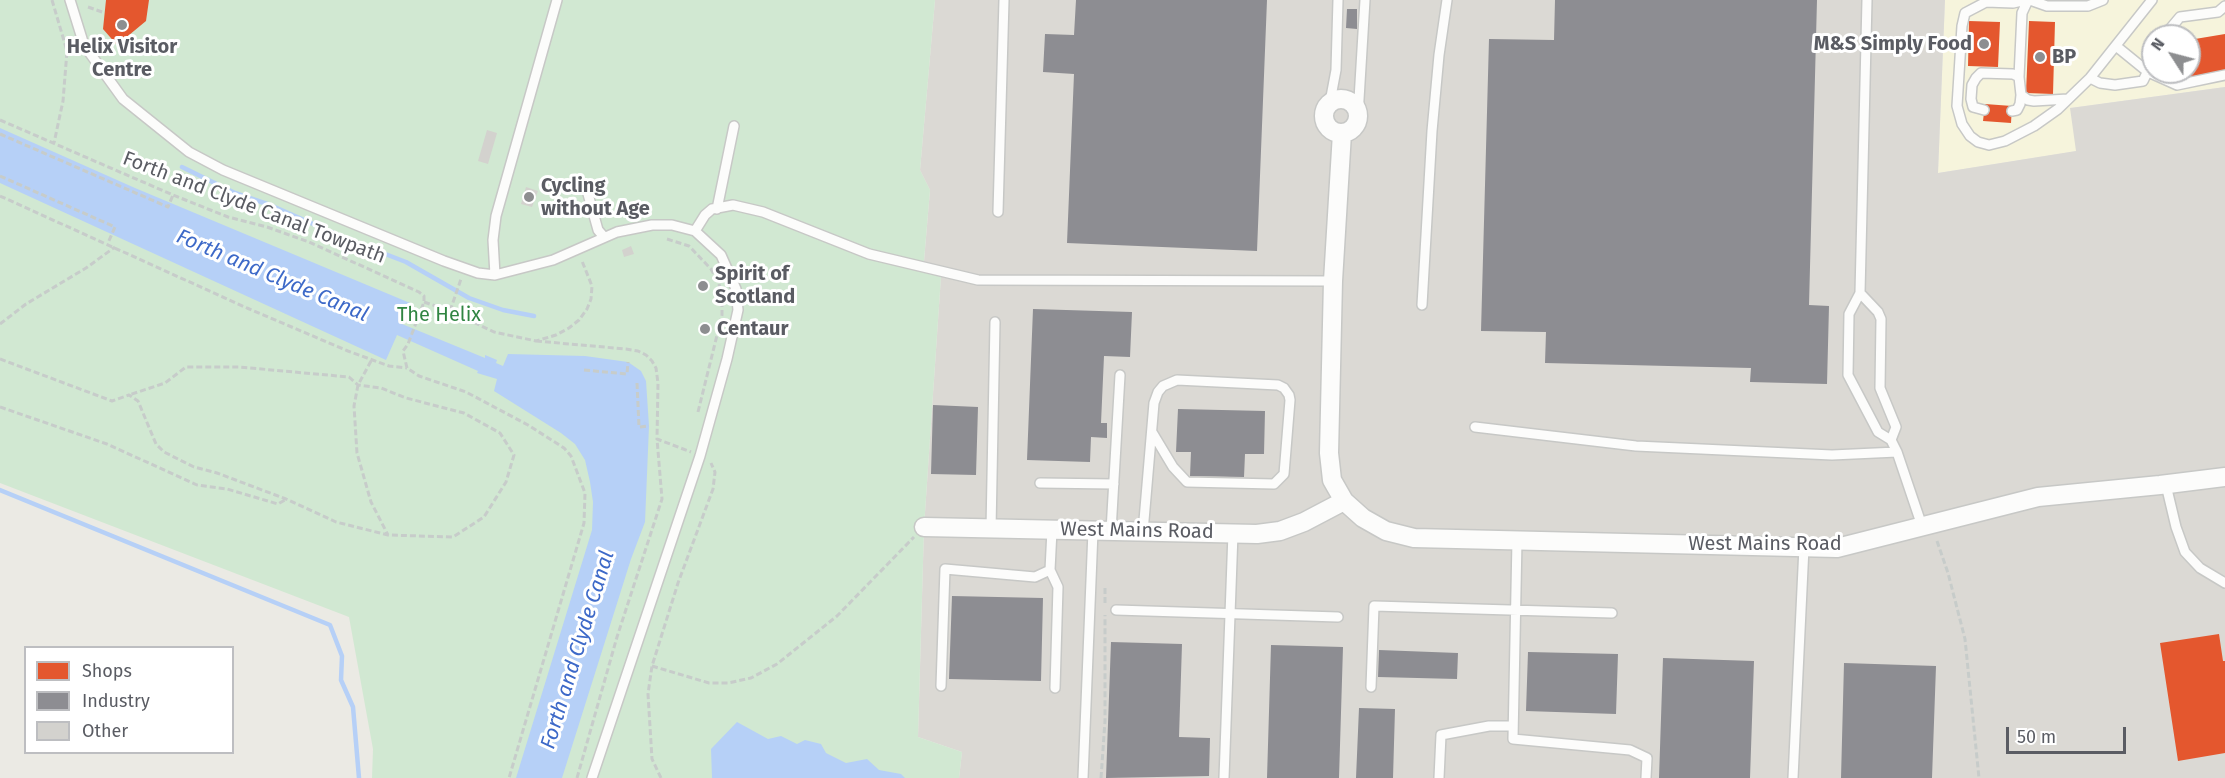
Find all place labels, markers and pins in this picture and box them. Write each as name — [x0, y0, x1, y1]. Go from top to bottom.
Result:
marker: Helix Visitor Centre — [115, 18, 129, 32]
place label: M&S Simply Food — [1814, 32, 1972, 56]
place label: Helix Visitor Centre — [67, 35, 177, 82]
marker: M&S Simply Food — [1977, 37, 1991, 51]
place label: BP — [2052, 45, 2076, 69]
marker: BP — [2033, 50, 2047, 64]
place label: Cycling without Age — [541, 174, 650, 221]
marker: Cycling without Age — [522, 190, 536, 204]
place label: Spirit of Scotland — [715, 262, 795, 309]
marker: Spirit of Scotland — [696, 279, 710, 293]
place label: Centaur — [717, 317, 789, 341]
marker: Centaur — [698, 322, 712, 336]

